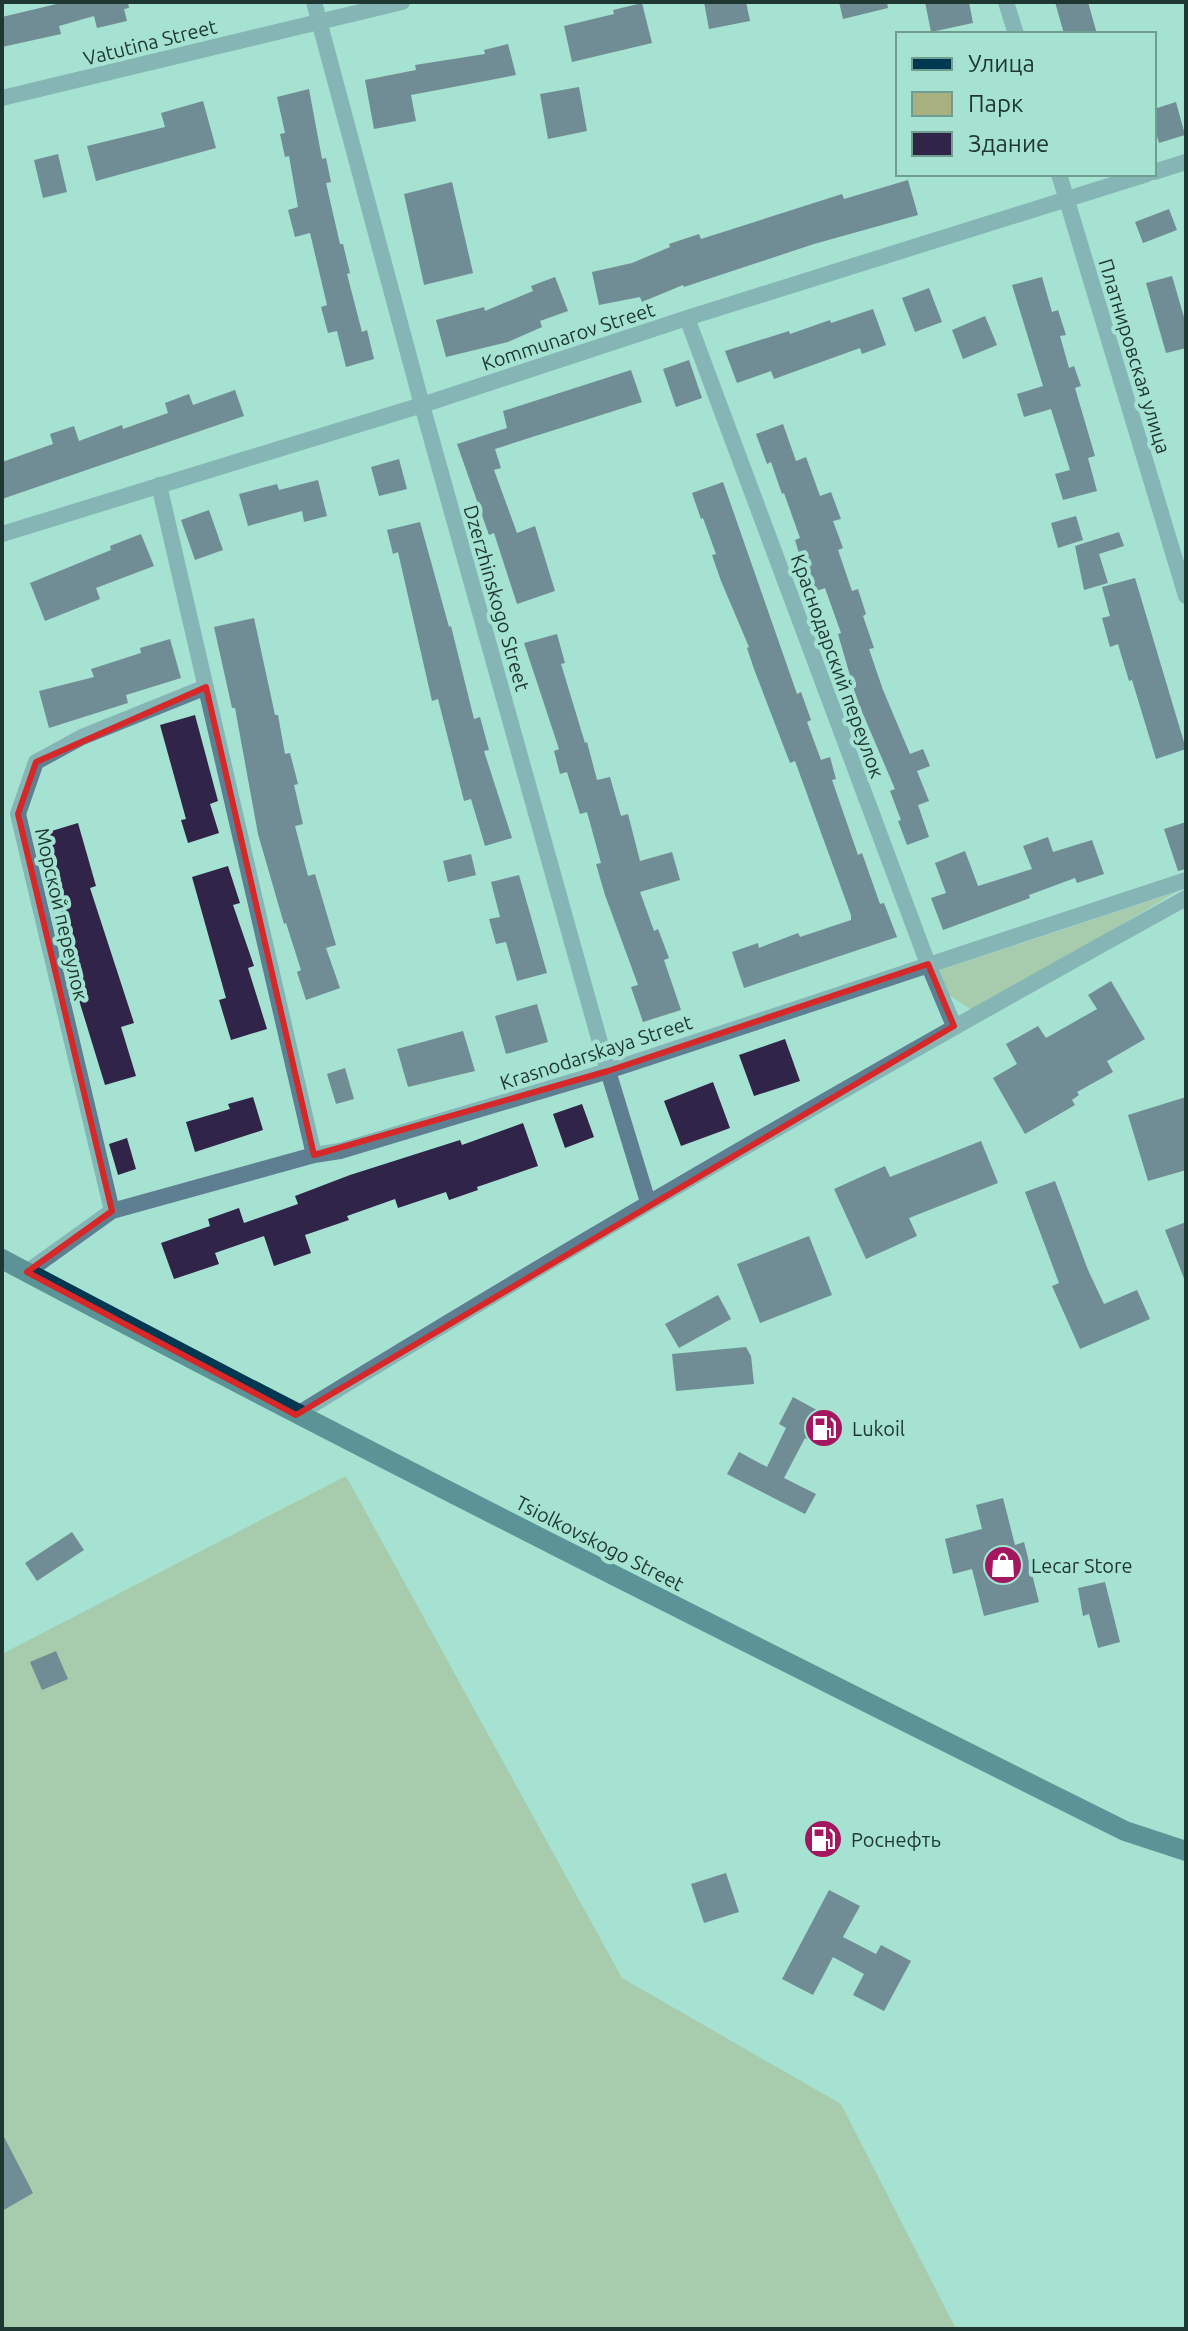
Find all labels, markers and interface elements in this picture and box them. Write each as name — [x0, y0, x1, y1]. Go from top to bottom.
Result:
street label: Vatutina Street — [81, 14, 219, 70]
legend — [896, 32, 1156, 176]
text: Улица — [968, 50, 1035, 77]
text: Парк — [968, 90, 1023, 117]
text: Здание — [968, 130, 1049, 157]
street label: Платнировская улица — [1094, 256, 1176, 456]
street label: Kommunarov Street — [479, 297, 658, 375]
street label: Dzerzhinskogo Street — [459, 502, 535, 694]
street label: Краснодарский переулок — [787, 551, 889, 781]
street label: Морской переулок — [31, 825, 93, 1003]
street label: Krasnodarskaya Street — [497, 1010, 695, 1094]
fuel station icon: Lukoil — [803, 1407, 845, 1449]
place label: Lukoil — [852, 1417, 905, 1440]
street label: Tsiolkovskogo Street — [512, 1491, 688, 1595]
shop icon: Lecar Store — [982, 1544, 1024, 1586]
place label: Lecar Store — [1031, 1554, 1133, 1577]
fuel station icon: Роснефть — [802, 1818, 844, 1860]
place label: Роснефть — [851, 1828, 941, 1851]

